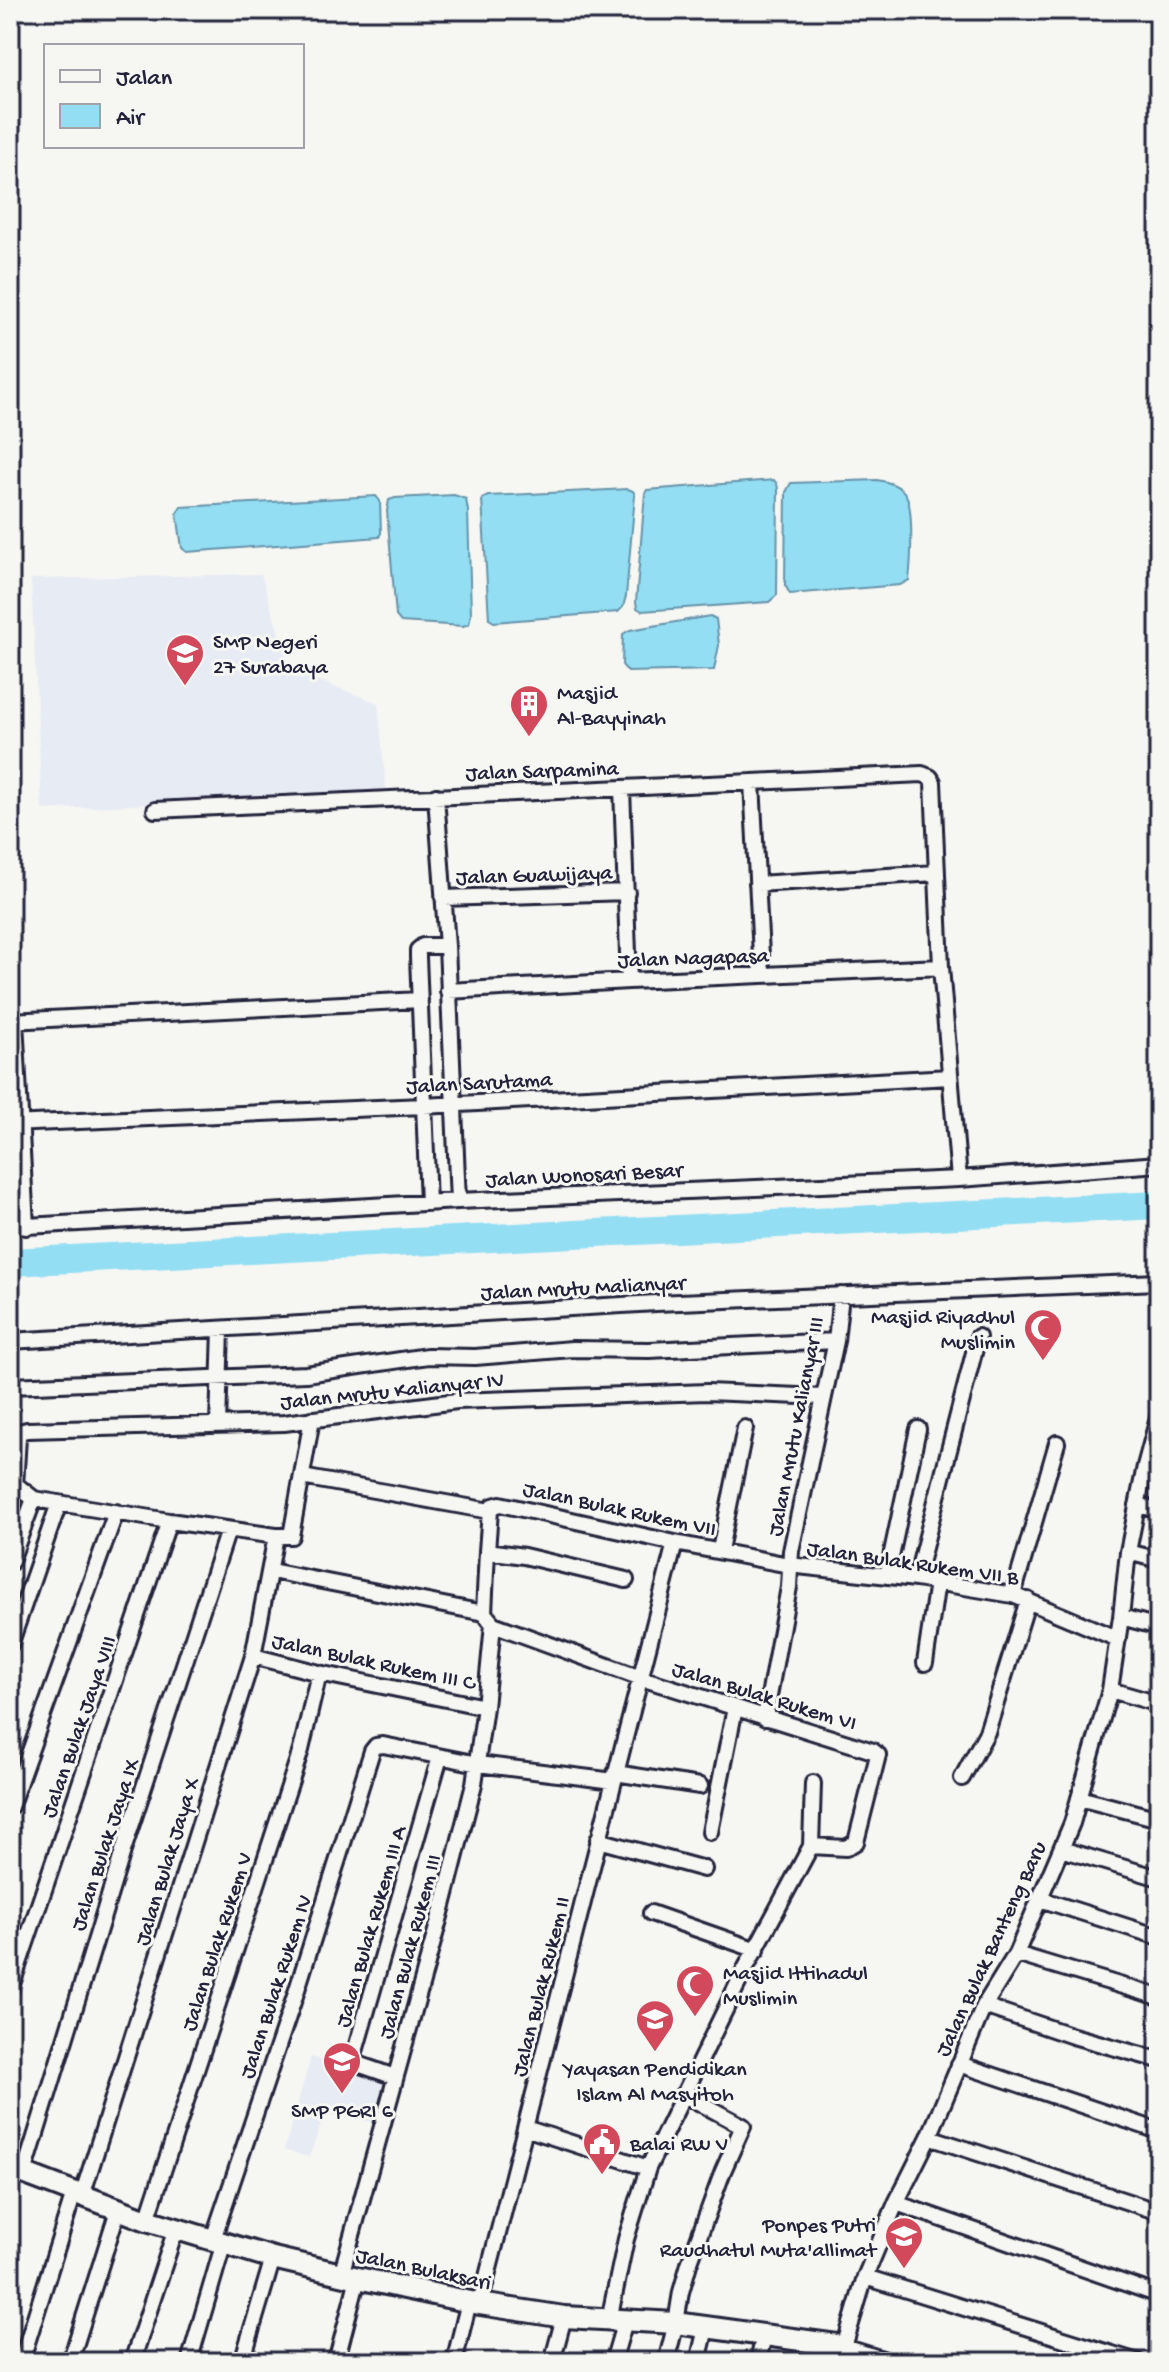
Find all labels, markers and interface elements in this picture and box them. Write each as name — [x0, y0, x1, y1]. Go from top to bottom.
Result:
legend — [44, 44, 304, 148]
text: Jalan — [116, 65, 173, 94]
text: Air — [116, 105, 146, 134]
place label: SMP Negeri 27 Surabaya — [213, 631, 329, 682]
school or university icon: SMP Negeri 27 Surabaya — [164, 632, 206, 687]
place label: Masjid Al-Bayyinah — [557, 682, 666, 733]
building icon: Masjid Al-Bayyinah — [508, 683, 550, 738]
street label: Jalan Sarpamina — [465, 757, 620, 789]
street label: Jalan Guawijaya — [455, 861, 614, 893]
street label: Jalan Nagapasa — [617, 944, 770, 976]
street label: Jalan Sarutama — [406, 1068, 554, 1102]
street label: Jalan Wonosari Besar — [485, 1159, 686, 1195]
street label: Jalan Mrutu Malianyar — [480, 1272, 688, 1308]
place label: Masjid Riyadhul Muslimin — [871, 1306, 1016, 1357]
mosque icon: Masjid Riyadhul Muslimin — [1022, 1307, 1064, 1362]
street label: Jalan Mrutu Kalianyar III — [764, 1315, 832, 1539]
street label: Jalan Mrutu Kalianyar IV — [279, 1368, 505, 1418]
street label: Jalan Bulak Rukem VII — [520, 1478, 718, 1544]
street label: Jalan Bulak Rukem VII B — [805, 1537, 1021, 1593]
street label: Jalan Bulak Rukem III C — [269, 1630, 479, 1699]
street label: Jalan Bulak Jaya VIII — [37, 1633, 124, 1822]
street label: Jalan Bulak Rukem VI — [668, 1657, 859, 1738]
street label: Jalan Bulak Jaya IX — [67, 1755, 147, 1935]
street label: Jalan Bulak Jaya X — [131, 1774, 207, 1949]
street label: Jalan Bulak Rukem III A — [332, 1823, 414, 2031]
street label: Jalan Bulak Banteng Baru — [931, 1838, 1054, 2061]
street label: Jalan Bulak Rukem V — [178, 1850, 260, 2035]
street label: Jalan Bulak Rukem III — [375, 1852, 449, 2042]
street label: Jalan Bulak Rukem IV — [236, 1892, 320, 2082]
street label: Jalan Bulak Rukem II — [508, 1894, 578, 2080]
place label: Masjid Ittihadul Muslimin — [723, 1962, 868, 2013]
mosque icon: Masjid Ittihadul Muslimin — [674, 1963, 716, 2018]
school or university icon: Yayasan Pendidikan Islam Al Masyitoh — [634, 1998, 676, 2053]
school or university icon: SMP PGRI 6 — [321, 2040, 363, 2095]
place label: Yayasan Pendidikan Islam Al Masyitoh — [561, 2058, 747, 2109]
place label: SMP PGRI 6 — [291, 2100, 394, 2126]
public building icon: Balai RW V — [581, 2121, 623, 2176]
place label: Balai RW V — [629, 2133, 728, 2159]
place label: Ponpes Putri Raudhatul Muta'allimat — [660, 2214, 878, 2265]
school or university icon: Ponpes Putri Raudhatul Muta'allimat — [883, 2215, 925, 2270]
street label: Jalan Bulaksari — [353, 2244, 493, 2298]

